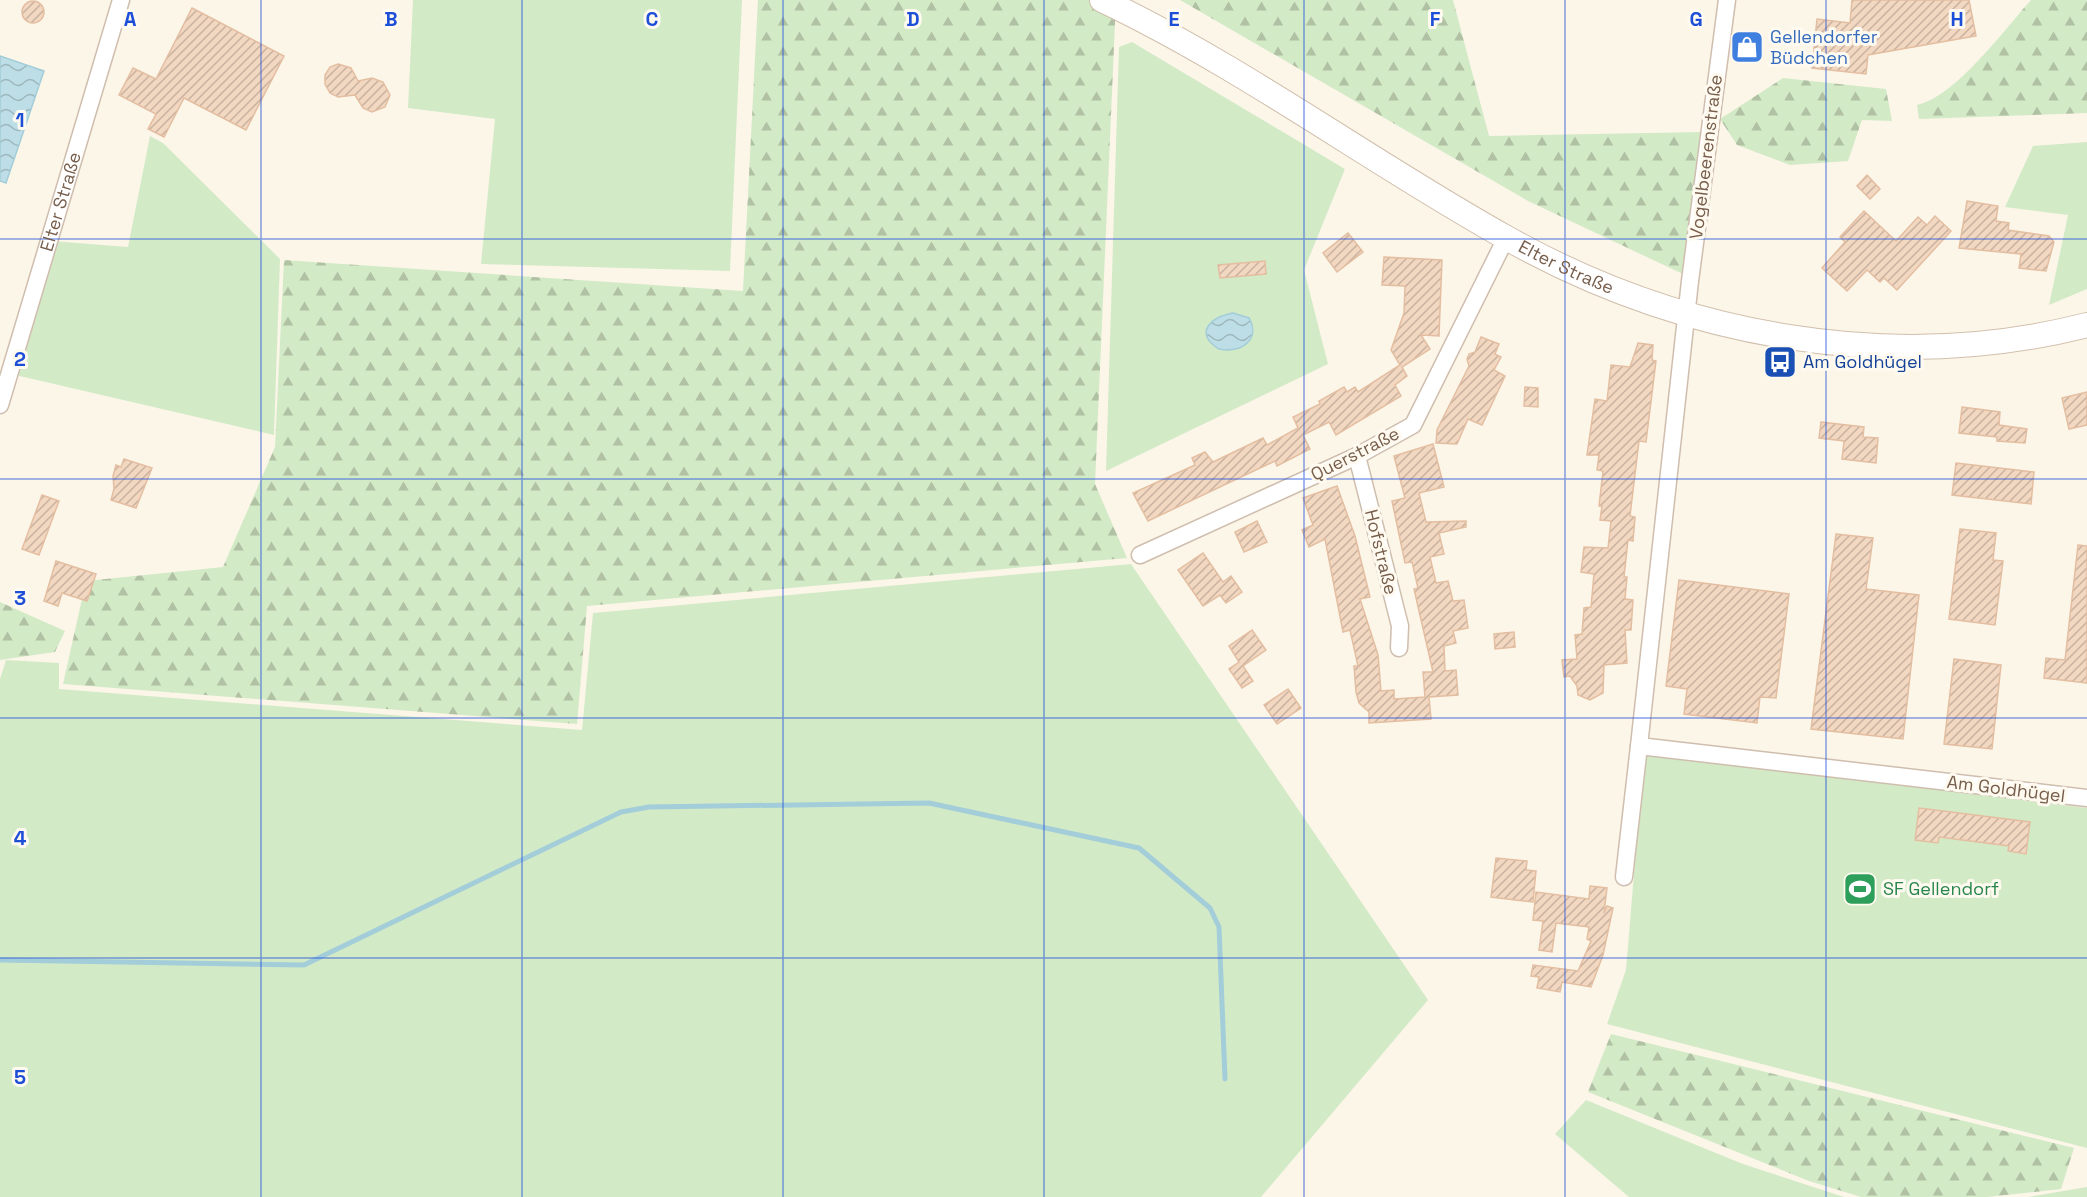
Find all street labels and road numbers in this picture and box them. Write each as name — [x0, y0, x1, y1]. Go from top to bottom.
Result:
street label: Vogelbeerenstraße — [1684, 73, 1727, 241]
street label: Elter Straße — [34, 149, 86, 254]
street label: Elter Straße — [1515, 235, 1617, 299]
street label: Querstraße — [1306, 421, 1403, 486]
street label: Hofstraße — [1360, 507, 1403, 597]
street label: Am Goldhügel — [1946, 770, 2067, 807]

